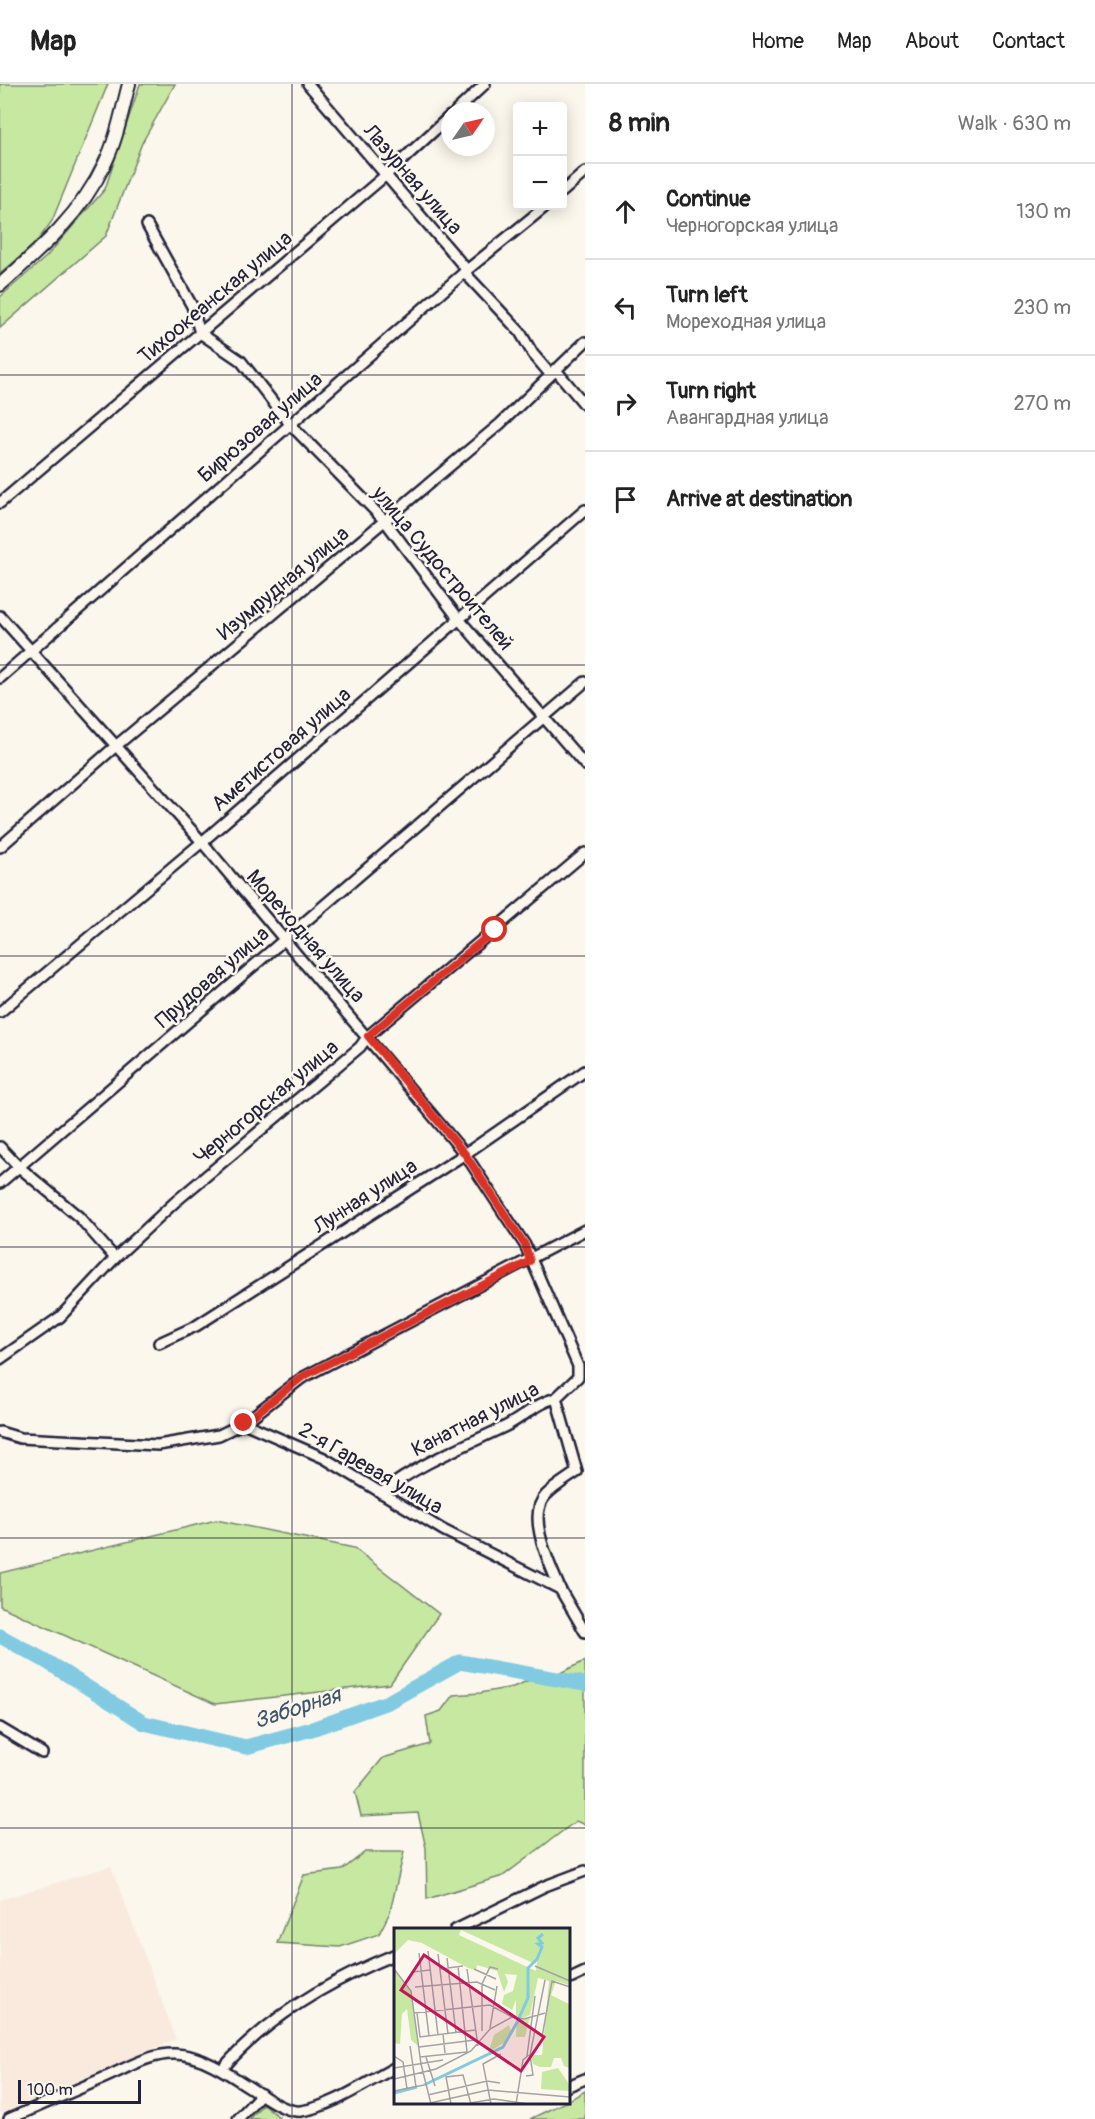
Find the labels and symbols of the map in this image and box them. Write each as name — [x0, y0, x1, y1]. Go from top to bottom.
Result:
north arrow — [441, 102, 495, 156]
street label: Лазурная улица — [356, 118, 468, 240]
street label: Тихоокеанская улица — [133, 225, 298, 370]
street label: Бирюзовая улица — [192, 366, 328, 489]
street label: улица Судостроителей — [365, 480, 519, 656]
street label: Изумрудная улица — [212, 520, 355, 646]
street label: Аметистовая улица — [206, 681, 357, 817]
street label: Мореходная улица — [240, 864, 371, 1009]
route start — [481, 916, 507, 942]
street label: Прудовая улица — [150, 921, 275, 1034]
street label: Черногорская улица — [188, 1034, 344, 1171]
street label: Лунная улица — [307, 1153, 423, 1241]
street label: Канатная улица — [407, 1376, 544, 1463]
route end — [230, 1409, 256, 1435]
street label: 2-я Гаревая улица — [294, 1416, 448, 1521]
water label: Заборная — [251, 1680, 347, 1735]
inset map — [394, 1928, 570, 2104]
scale bar — [18, 2077, 141, 2104]

